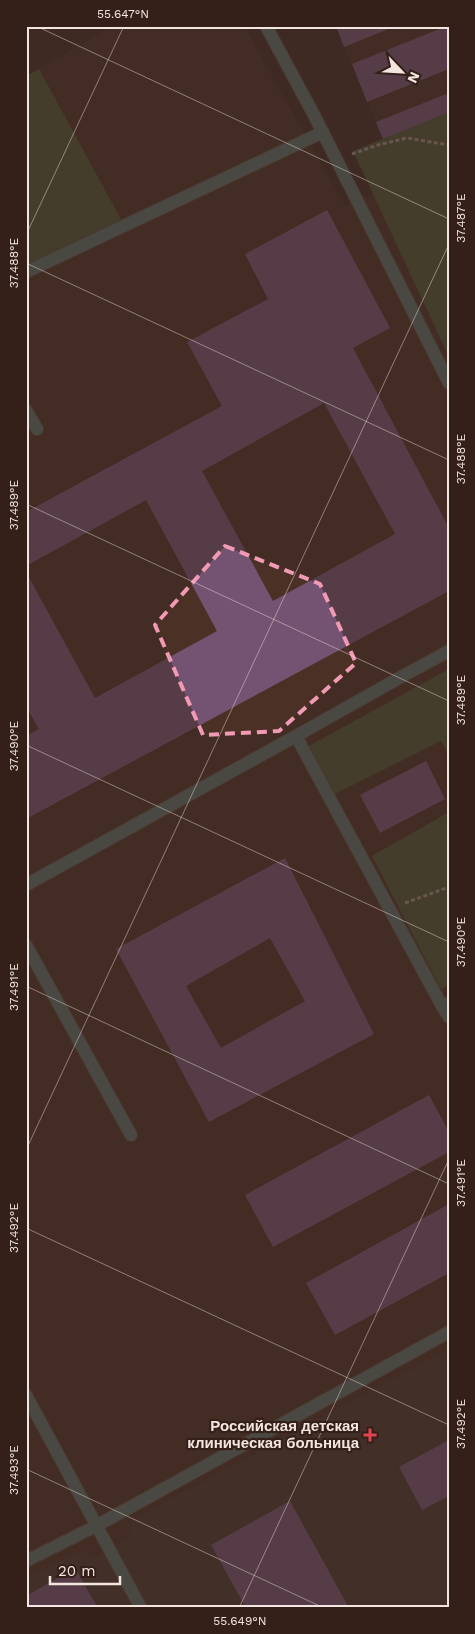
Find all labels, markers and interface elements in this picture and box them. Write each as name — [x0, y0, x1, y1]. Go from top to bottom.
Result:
text: 55.647°N — [97, 7, 149, 21]
north arrow — [378, 48, 428, 98]
text: N — [404, 69, 423, 86]
text: 37.487°E — [454, 193, 468, 243]
text: 37.488°E — [7, 237, 21, 288]
text: 37.488°E — [454, 433, 468, 484]
text: 37.489°E — [7, 479, 21, 530]
text: 37.489°E — [454, 674, 468, 725]
text: 37.490°E — [7, 720, 21, 771]
text: 37.490°E — [454, 916, 468, 967]
text: 37.491°E — [7, 963, 21, 1011]
text: 37.491°E — [454, 1159, 468, 1207]
text: 37.492°E — [7, 1203, 21, 1253]
text: 37.492°E — [454, 1399, 468, 1449]
place label: Российская детская клиническая больница — [187, 1417, 360, 1452]
marker: Российская детская клиническая больница — [363, 1428, 377, 1442]
text: 37.493°E — [7, 1445, 21, 1495]
scale bar — [50, 1554, 120, 1586]
text: 20 m — [58, 1562, 96, 1580]
text: 55.649°N — [213, 1614, 267, 1628]

